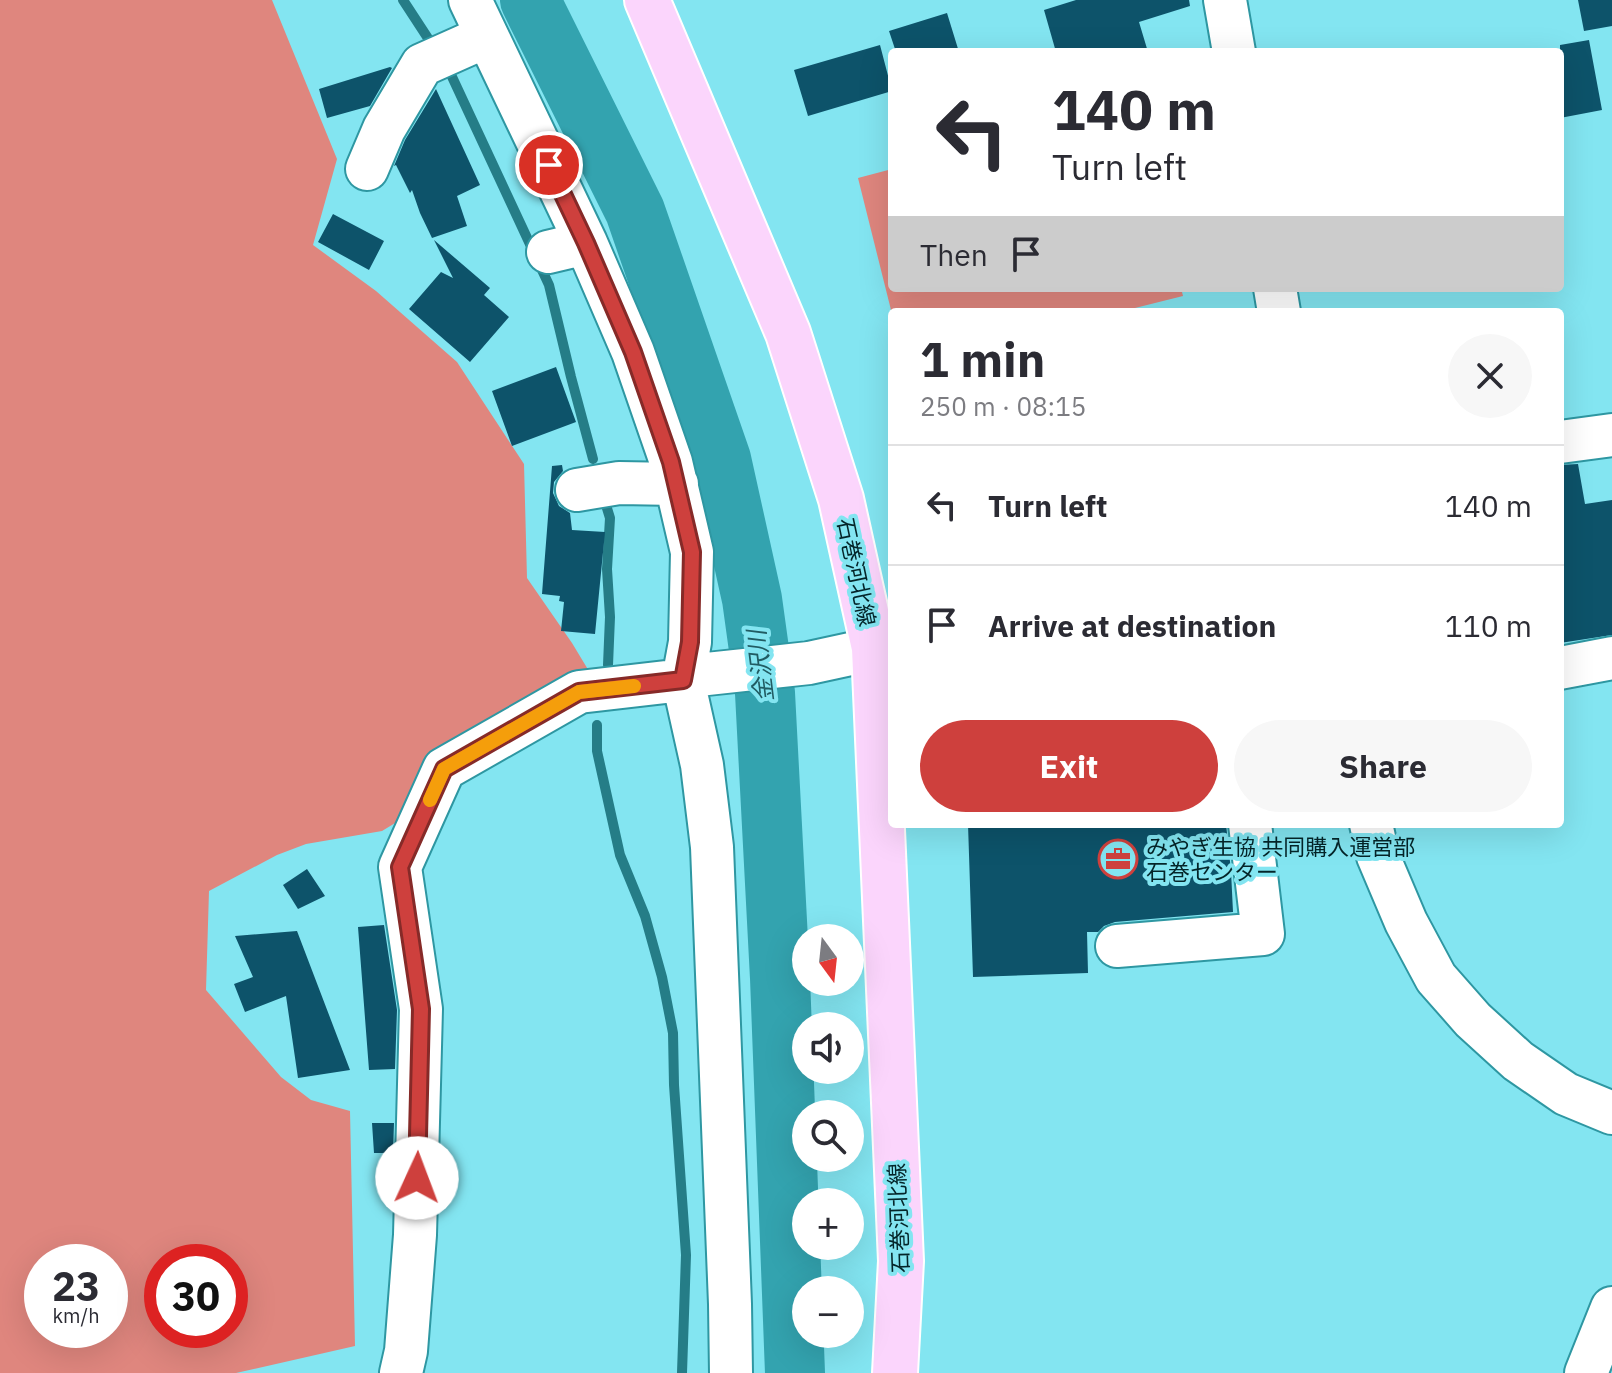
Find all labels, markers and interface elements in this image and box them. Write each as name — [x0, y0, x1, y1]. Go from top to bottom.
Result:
text: 140 m — [1052, 73, 1216, 145]
icon: left — [920, 80, 1024, 184]
pin — [515, 131, 583, 199]
icon: arrive — [527, 143, 571, 187]
text: Turn left — [1052, 143, 1187, 190]
icon: arrive — [1004, 232, 1048, 276]
text: Then — [920, 235, 988, 274]
text: 1 min — [920, 328, 1045, 390]
button: close — [1448, 334, 1532, 418]
text: 250 m · 08:15 — [920, 389, 1086, 423]
icon: left — [920, 483, 964, 527]
text: Turn left — [988, 486, 1107, 525]
text: 140 m — [1445, 486, 1532, 525]
street label: 石巻河北線 — [831, 515, 883, 629]
icon: arrive — [920, 603, 964, 647]
text: Arrive at destination — [988, 606, 1276, 645]
text: 110 m — [1445, 606, 1532, 645]
water label: 金沢川 — [739, 625, 780, 704]
button: Exit — [920, 720, 1218, 812]
button: Share — [1234, 720, 1532, 812]
place label: みやぎ生協 共同購入運営部 石巻センター — [1146, 832, 1415, 886]
office icon: みやぎ生協 共同購入運営部 石巻センター — [1097, 838, 1139, 880]
north arrow — [792, 924, 864, 996]
map controls — [792, 924, 864, 1348]
button: sound — [792, 1012, 864, 1084]
button: search — [792, 1100, 864, 1172]
position arrow — [375, 1136, 459, 1220]
street label: 石巻河北線 — [882, 1163, 914, 1273]
button: + — [792, 1188, 864, 1260]
speed limit sign: 30 — [144, 1244, 248, 1348]
text: 23 — [52, 1260, 100, 1312]
button: − — [792, 1276, 864, 1348]
text: km/h — [52, 1302, 100, 1329]

